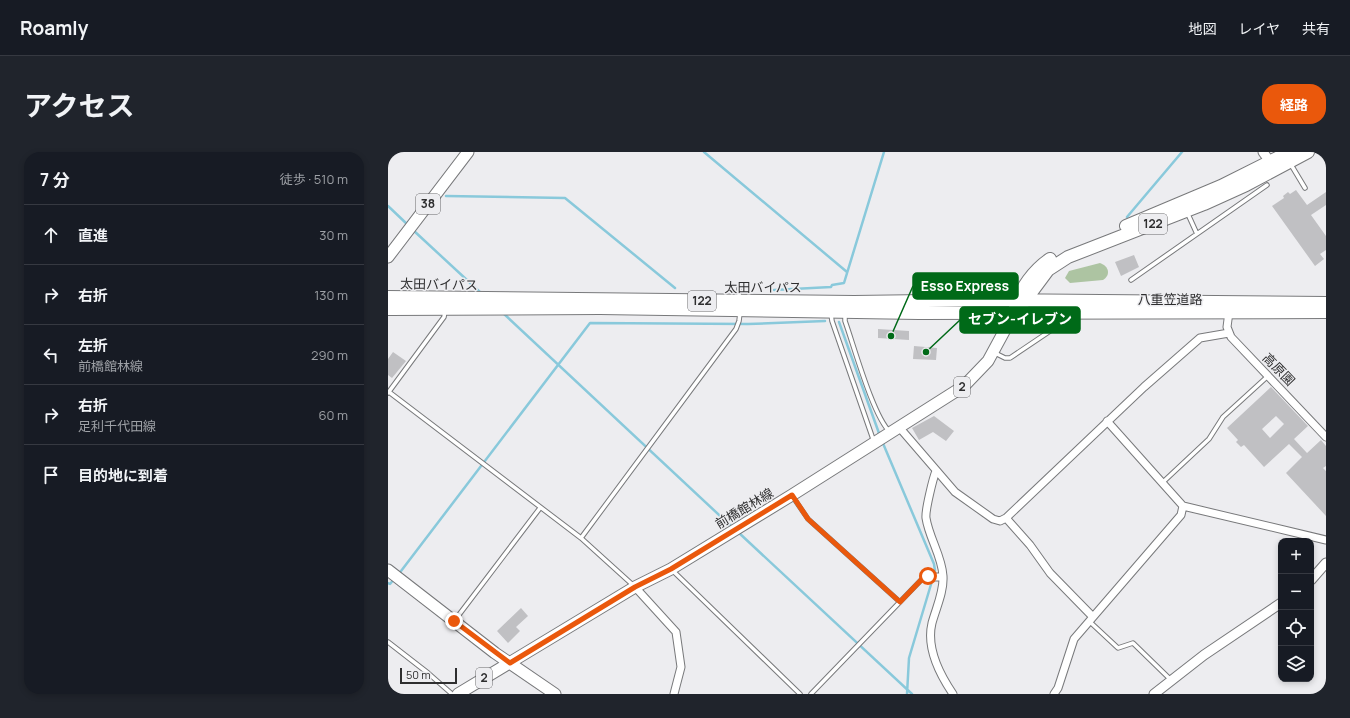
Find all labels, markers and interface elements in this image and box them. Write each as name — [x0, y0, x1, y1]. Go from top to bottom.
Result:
text: Roamly — [20, 15, 88, 41]
text: 地図 — [1188, 19, 1216, 38]
text: レイヤ — [1238, 19, 1280, 38]
text: 共有 — [1302, 19, 1330, 38]
button: 経路 — [1262, 84, 1326, 124]
text: アクセス — [24, 86, 135, 124]
text: 7 分 — [40, 168, 69, 191]
text: 徒歩 · 510 m — [280, 170, 348, 188]
road number: 38 — [416, 194, 440, 214]
road number: 122 — [1139, 214, 1167, 234]
icon: ahead — [40, 224, 62, 246]
text: 直進 — [78, 225, 108, 246]
text: 30 m — [319, 226, 348, 244]
callout: Esso Express — [913, 273, 1018, 299]
street label: 太田バイパス — [400, 274, 478, 294]
text: Esso Express — [921, 276, 1010, 295]
street label: 太田バイパス — [724, 278, 802, 296]
icon: right — [40, 284, 62, 306]
text: 右折 — [78, 285, 108, 306]
text: 130 m — [314, 286, 348, 304]
street label: 八重笠道路 — [1137, 290, 1203, 308]
road number: 122 — [688, 291, 716, 311]
callout: セブン-イレブン — [960, 307, 1080, 333]
text: セブン-イレブン — [968, 309, 1072, 328]
text: 左折 — [78, 335, 108, 356]
icon: left — [40, 344, 62, 366]
text: 290 m — [311, 346, 348, 364]
street label: 高原園 — [1259, 349, 1299, 389]
text: 前橋館林線 — [78, 357, 143, 375]
road number: 2 — [954, 377, 970, 397]
text: 右折 — [78, 395, 108, 416]
icon: right — [40, 404, 62, 426]
text: 60 m — [318, 406, 348, 424]
text: 足利千代田線 — [78, 417, 156, 435]
icon: arrive — [40, 464, 62, 486]
text: 目的地に到着 — [78, 465, 168, 486]
street label: 前橋館林線 — [712, 484, 776, 532]
map controls — [1278, 538, 1314, 682]
button: + — [1278, 538, 1314, 574]
route start — [919, 567, 937, 585]
button: − — [1278, 574, 1314, 610]
button: locate — [1278, 610, 1314, 646]
route end — [445, 612, 463, 630]
button: layers — [1278, 646, 1314, 682]
scale bar — [400, 666, 457, 685]
text: 50 m — [406, 667, 431, 682]
road number: 2 — [476, 668, 492, 688]

